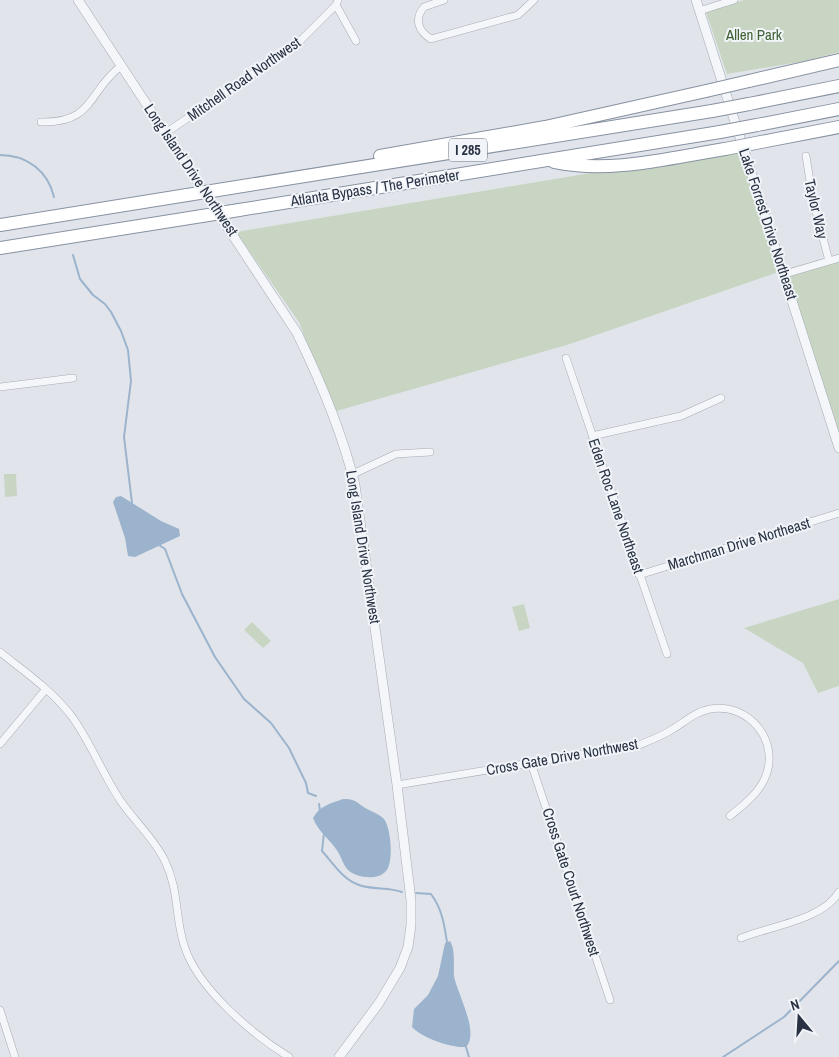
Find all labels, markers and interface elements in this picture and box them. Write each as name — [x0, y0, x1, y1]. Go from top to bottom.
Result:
park label: Allen Park — [725, 24, 783, 45]
street label: Mitchell Road Northwest — [183, 31, 305, 126]
street label: Long Island Drive Northwest — [139, 100, 244, 240]
road number: I 285 — [449, 138, 487, 162]
street label: Lake Forrest Drive Northeast — [734, 145, 803, 303]
street label: Atlanta Bypass / The Perimeter — [288, 164, 461, 211]
street label: Taylor Way — [799, 177, 834, 242]
street label: Eden Roc Lane Northeast — [584, 436, 650, 577]
street label: Long Island Drive Northwest — [341, 469, 386, 626]
street label: Marchman Drive Northeast — [665, 512, 813, 575]
street label: Cross Gate Drive Northwest — [484, 733, 640, 780]
street label: Cross Gate Court Northwest — [538, 805, 606, 959]
north arrow — [774, 992, 824, 1042]
text: N — [788, 995, 802, 1014]

